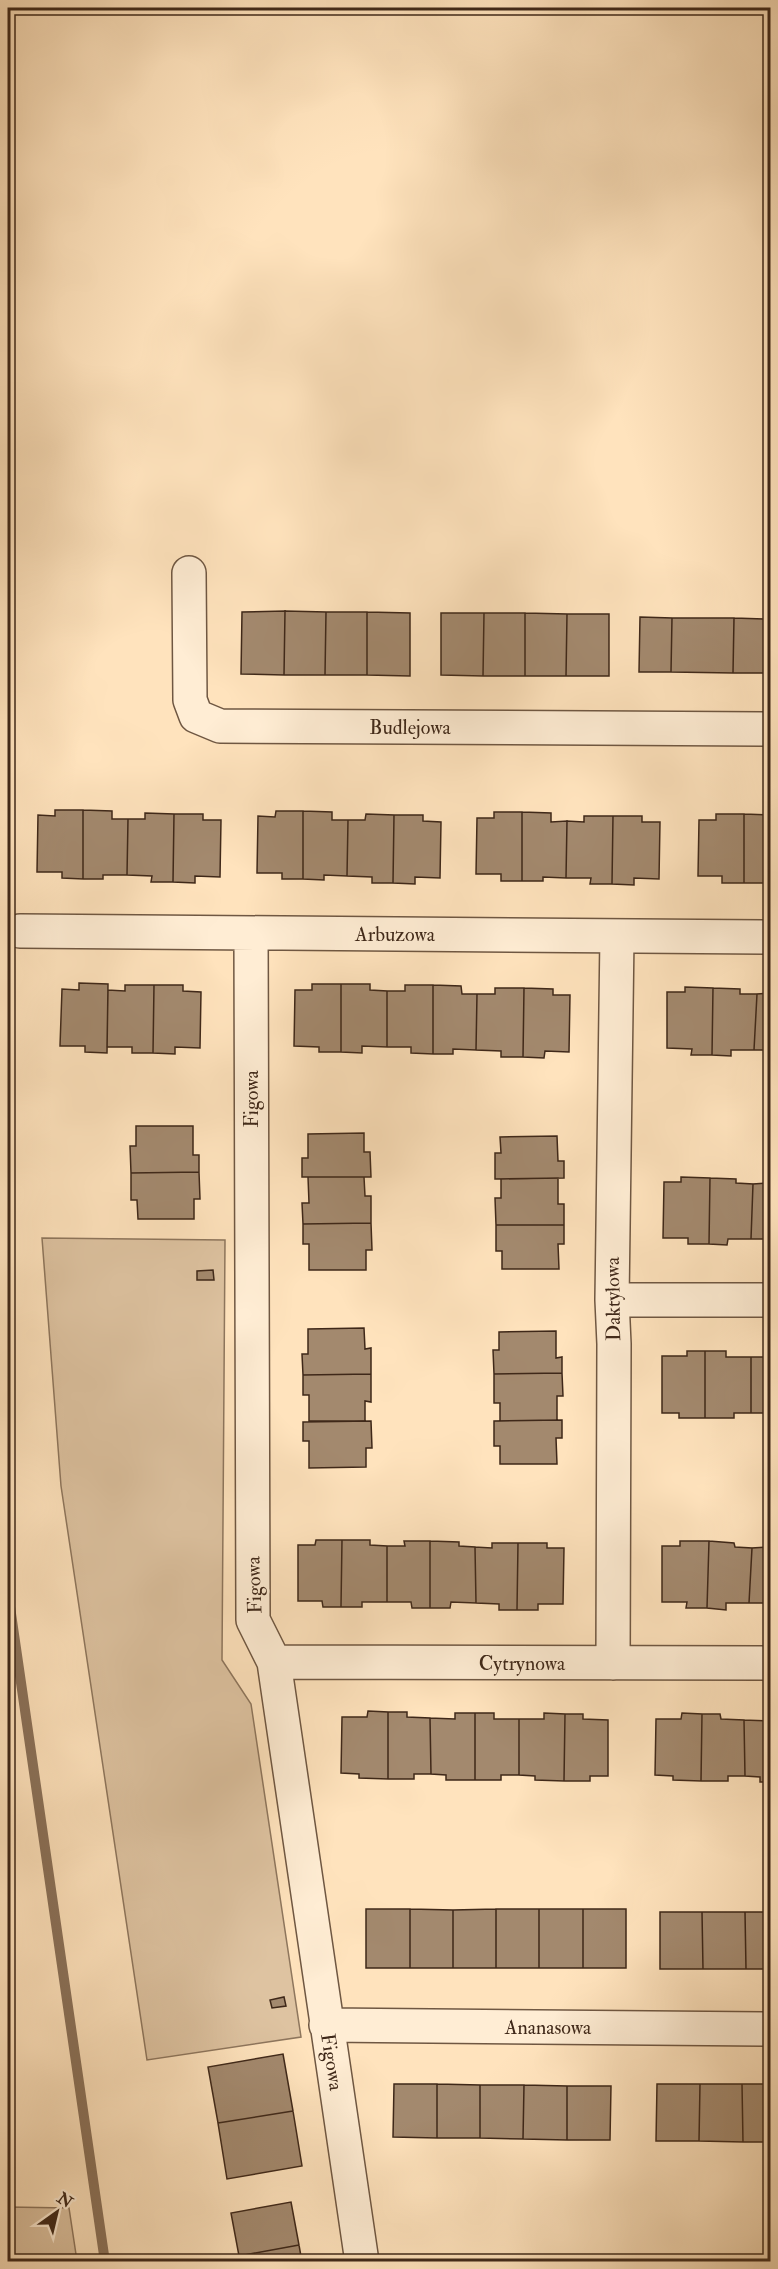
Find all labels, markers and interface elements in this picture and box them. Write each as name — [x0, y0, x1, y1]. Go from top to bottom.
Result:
street label: Budlejowa — [369, 715, 451, 740]
street label: Arbuzowa — [354, 922, 436, 947]
street label: Figowa — [239, 1069, 264, 1128]
street label: Daktylowa — [600, 1256, 626, 1341]
street label: Figowa — [240, 1555, 267, 1614]
street label: Cytrynowa — [479, 1651, 566, 1676]
street label: Ananasowa — [504, 2015, 592, 2040]
street label: Figowa — [315, 2032, 349, 2093]
north arrow — [27, 2182, 87, 2242]
text: N — [52, 2188, 77, 2213]

